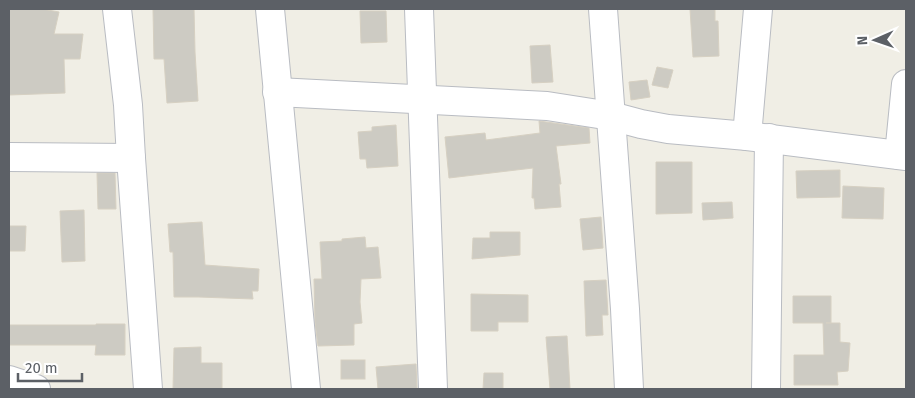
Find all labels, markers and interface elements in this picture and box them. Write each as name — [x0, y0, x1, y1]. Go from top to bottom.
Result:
north arrow — [850, 15, 900, 65]
text: N — [854, 35, 871, 45]
scale bar — [18, 350, 81, 382]
text: 20 m — [25, 359, 58, 377]

